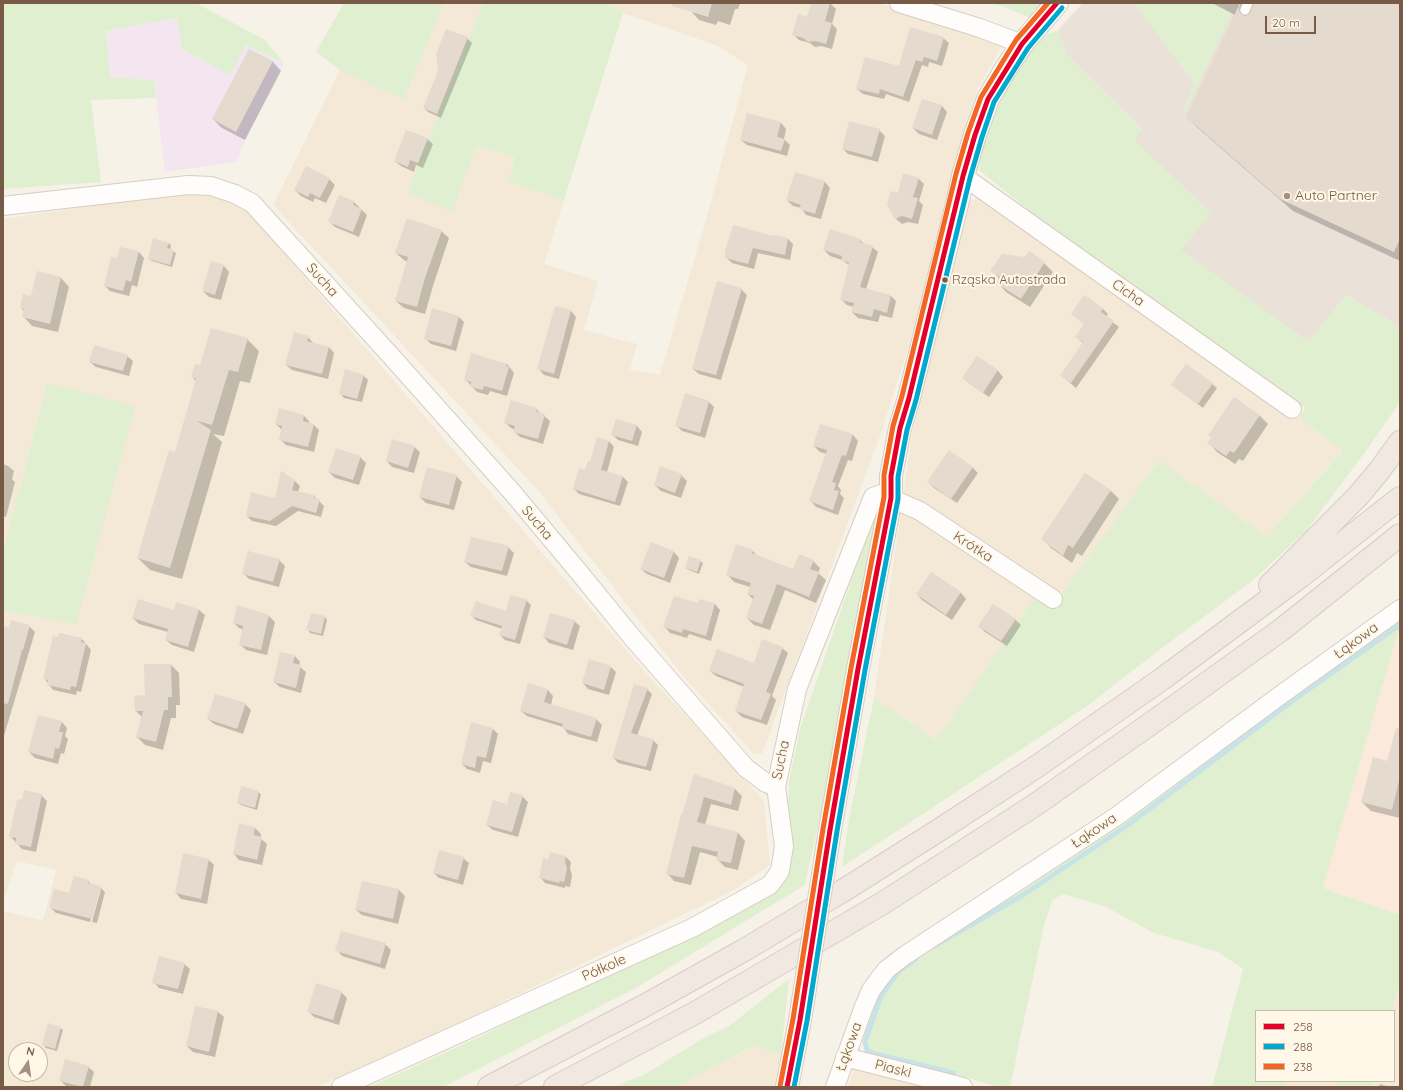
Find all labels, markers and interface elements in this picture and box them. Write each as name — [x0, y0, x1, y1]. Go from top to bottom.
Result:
scale bar — [1267, 8, 1318, 34]
text: 20 m — [1272, 15, 1300, 30]
place label: Auto Partner — [1295, 188, 1377, 204]
marker: Auto Partner — [1282, 191, 1292, 201]
street label: Sucha — [303, 260, 341, 300]
place label: Rząska Autostrada — [952, 272, 1066, 288]
marker: Rząska Autostrada — [940, 275, 950, 285]
street label: Cicha — [1109, 276, 1147, 310]
street label: Sucha — [518, 502, 556, 544]
street label: Krótka — [950, 528, 996, 566]
street label: Łąkowa — [1330, 619, 1382, 663]
street label: Sucha — [769, 739, 793, 781]
street label: Łąkowa — [1068, 810, 1120, 852]
street label: Półkole — [579, 951, 629, 985]
legend — [1255, 1010, 1395, 1082]
text: 258 — [1293, 1019, 1313, 1034]
street label: Łąkowa — [832, 1020, 866, 1074]
text: 288 — [1293, 1039, 1313, 1054]
north arrow — [8, 1042, 48, 1082]
text: N — [25, 1044, 36, 1059]
street label: Piaski — [873, 1056, 913, 1082]
text: 238 — [1293, 1059, 1312, 1074]

